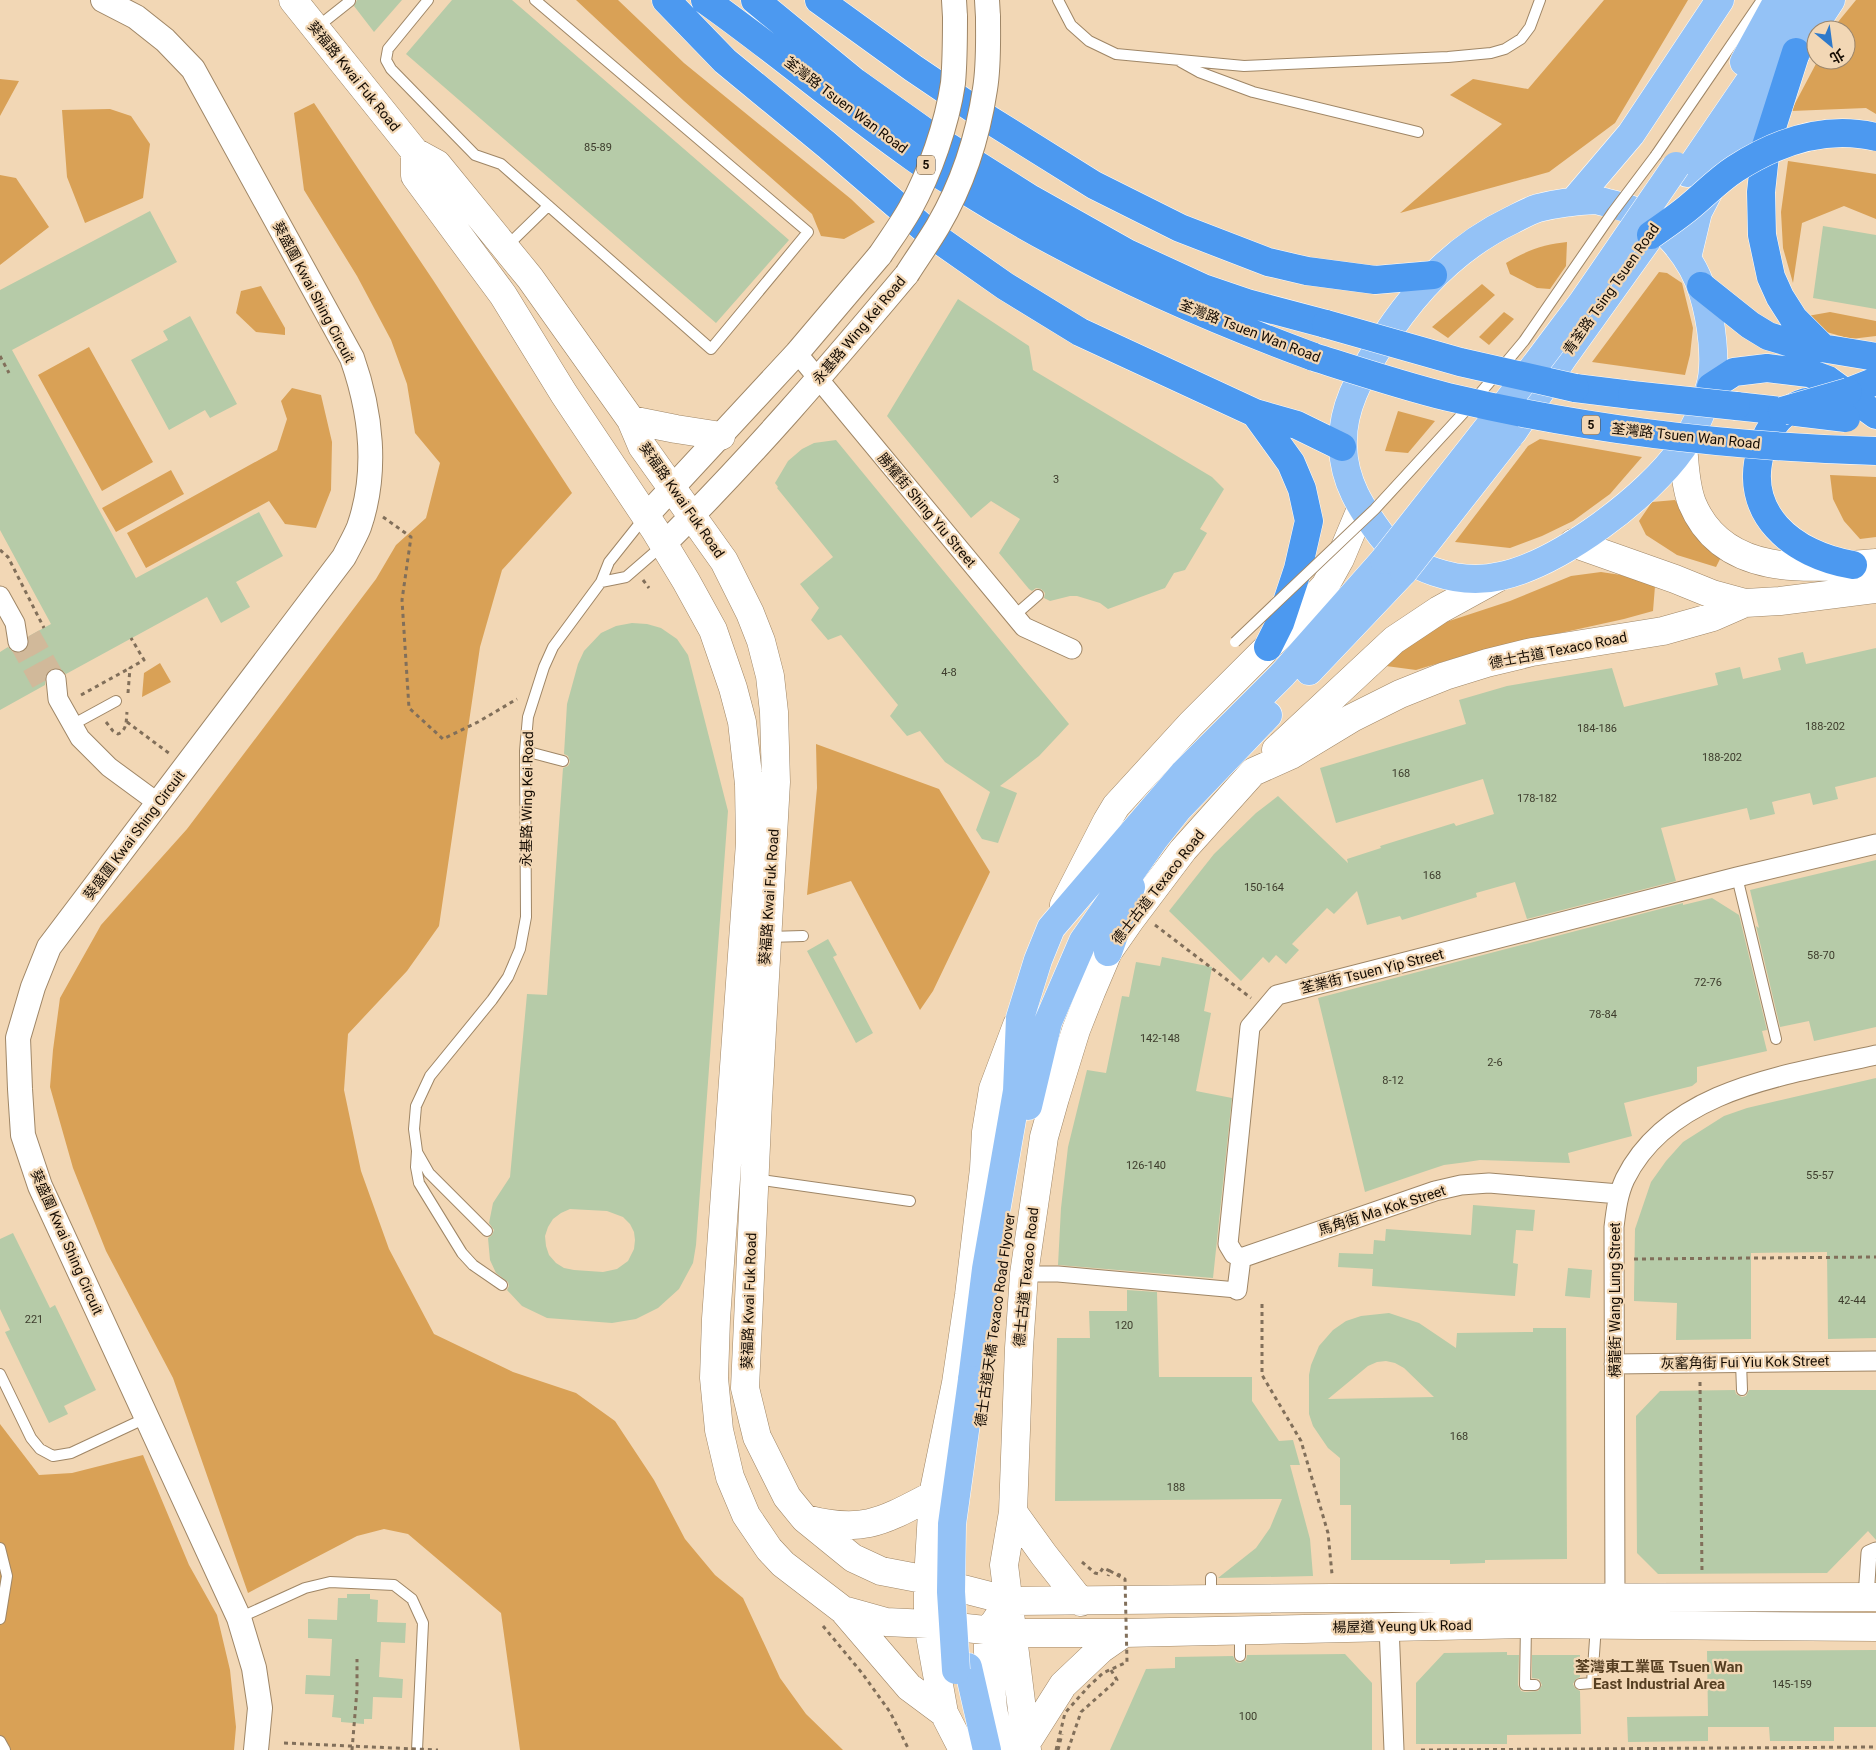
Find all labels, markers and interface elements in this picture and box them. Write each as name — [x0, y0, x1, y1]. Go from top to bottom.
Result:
street label: 葵福路 Kwai Fuk Road — [305, 18, 403, 134]
north arrow — [1806, 20, 1856, 70]
text: 北 — [1827, 46, 1847, 67]
street label: 荃灣路 Tsuen Wan Road — [781, 54, 911, 156]
house number: 85-89 — [584, 141, 612, 154]
road number: 5 — [917, 156, 935, 174]
street label: 葵盛圍 Kwai Shing Circuit — [270, 219, 358, 366]
street label: 青荃路 Tsing Tsuen Road — [1560, 221, 1662, 357]
street label: 永基路 Wing Kei Road — [809, 273, 909, 387]
street label: 荃灣路 Tsuen Wan Road — [1177, 297, 1323, 365]
road number: 5 — [1582, 416, 1600, 434]
street label: 荃灣路 Tsuen Wan Road — [1611, 420, 1761, 452]
street label: 葵福路 Kwai Fuk Road — [636, 439, 728, 561]
street label: 勝耀街 Shing Yiu Street — [875, 450, 980, 571]
house number: 3 — [1053, 473, 1059, 486]
street label: 德士古道 Texaco Road — [1488, 629, 1628, 671]
house number: 4-8 — [941, 666, 957, 679]
house number: 188-202 — [1805, 720, 1845, 733]
house number: 184-186 — [1577, 722, 1617, 735]
street label: 永基路 Wing Kei Road — [518, 731, 536, 867]
house number: 188-202 — [1702, 751, 1742, 764]
street label: 葵盛圍 Kwai Shing Circuit — [80, 767, 188, 903]
house number: 168 — [1392, 767, 1410, 780]
house number: 178-182 — [1517, 792, 1557, 805]
street label: 德士古道 Texaco Road — [1109, 827, 1207, 947]
street label: 葵福路 Kwai Fuk Road — [756, 828, 782, 966]
house number: 168 — [1423, 869, 1441, 882]
house number: 150-164 — [1244, 881, 1284, 894]
street label: 荃業街 Tsuen Yip Street — [1299, 945, 1446, 997]
house number: 58-70 — [1807, 949, 1835, 962]
house number: 72-76 — [1694, 976, 1722, 989]
house number: 78-84 — [1589, 1008, 1617, 1021]
house number: 142-148 — [1140, 1032, 1180, 1045]
house number: 2-6 — [1487, 1056, 1503, 1069]
house number: 8-12 — [1382, 1074, 1404, 1087]
house number: 126-140 — [1126, 1159, 1166, 1172]
street label: 葵盛圍 Kwai Shing Circuit — [28, 1167, 107, 1318]
house number: 55-57 — [1806, 1169, 1834, 1182]
street label: 馬角街 Ma Kok Street — [1316, 1182, 1448, 1238]
street label: 德士古道 Texaco Road — [1011, 1207, 1041, 1347]
street label: 德士古道天橋 Texaco Road Flyover — [972, 1212, 1018, 1428]
street label: 橫龍街 Wang Lung Street — [1607, 1222, 1623, 1378]
street label: 葵福路 Kwai Fuk Road — [739, 1232, 759, 1370]
house number: 42-44 — [1838, 1294, 1866, 1307]
house number: 221 — [25, 1313, 43, 1326]
house number: 120 — [1115, 1319, 1133, 1332]
street label: 灰窰角街 Fui Yiu Kok Street — [1660, 1353, 1830, 1371]
house number: 168 — [1450, 1430, 1468, 1443]
house number: 188 — [1167, 1481, 1185, 1494]
street label: 楊屋道 Yeung Uk Road — [1332, 1617, 1472, 1635]
district label: 荃灣東工業區 Tsuen Wan East Industrial Area — [1575, 1658, 1743, 1693]
house number: 145-159 — [1772, 1678, 1812, 1691]
house number: 100 — [1239, 1710, 1257, 1723]

